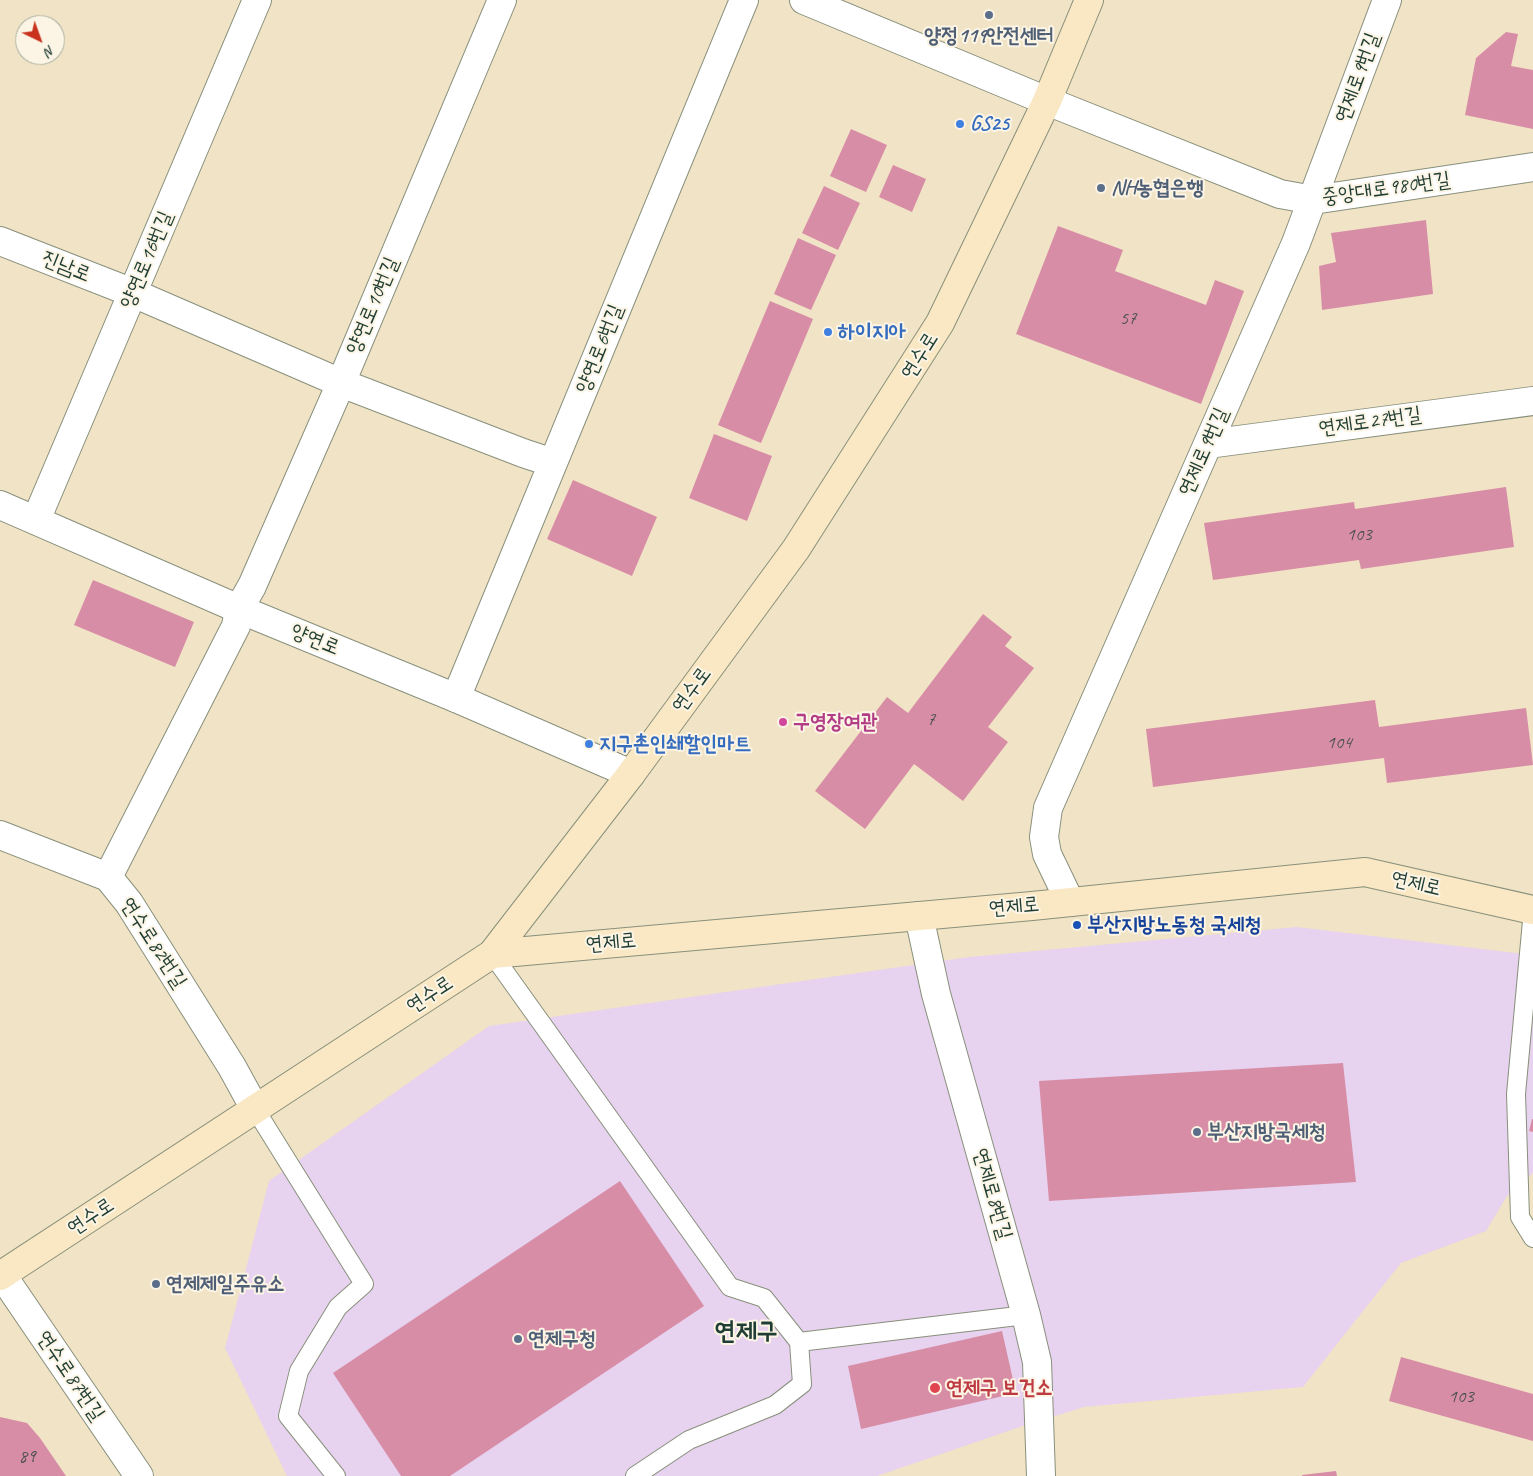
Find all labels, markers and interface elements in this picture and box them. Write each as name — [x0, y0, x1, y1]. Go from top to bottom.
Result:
marker: 양정119안전센터 — [983, 9, 995, 21]
north arrow — [15, 15, 65, 65]
place label: 양정119안전센터 — [924, 23, 1054, 49]
street label: 연제로9번길 — [1330, 30, 1386, 126]
text: N — [41, 42, 59, 60]
place label: GS25 — [970, 111, 1009, 137]
marker: GS25 — [954, 118, 966, 130]
street label: 중앙대로980번길 — [1320, 167, 1452, 211]
place label: NH농협은행 — [1111, 175, 1204, 201]
marker: NH농협은행 — [1095, 182, 1107, 194]
street label: 양연로16번길 — [115, 207, 179, 313]
street label: 진남로 — [38, 246, 94, 288]
street label: 양연로10번길 — [341, 253, 405, 359]
street label: 양연로6번길 — [571, 301, 629, 397]
house number: 57 — [1119, 308, 1137, 330]
place label: 하이지아 — [838, 319, 906, 345]
marker: 하이지아 — [822, 326, 834, 338]
street label: 연수로 — [896, 328, 944, 384]
street label: 연제로27번길 — [1317, 402, 1423, 442]
street label: 연제로9번길 — [1173, 404, 1235, 500]
house number: 103 — [1346, 524, 1372, 546]
street label: 양연로 — [287, 619, 343, 661]
street label: 연수로 — [667, 662, 717, 718]
place label: 구영장여관 — [793, 709, 877, 735]
house number: 7 — [927, 709, 935, 731]
marker: 구영장여관 — [777, 716, 789, 728]
place label: 지구촌인쇄할인마트 — [599, 731, 751, 757]
house number: 104 — [1326, 732, 1352, 754]
marker: 지구촌인쇄할인마트 — [583, 738, 595, 750]
street label: 연제로 — [1388, 866, 1444, 902]
street label: 연제로 — [988, 892, 1040, 922]
street label: 연수로82번길 — [114, 893, 192, 993]
place label: 부산지방노동청 국세청 — [1087, 912, 1261, 938]
marker: 부산지방노동청 국세청 — [1071, 919, 1083, 931]
street label: 연제로 — [585, 928, 637, 958]
street label: 연수로 — [402, 971, 458, 1019]
place label: 부산지방국세청 — [1207, 1119, 1325, 1145]
marker: 부산지방국세청 — [1191, 1126, 1203, 1138]
street label: 연제로8번길 — [967, 1145, 1017, 1243]
street label: 연수로 — [63, 1193, 119, 1241]
place label: 연제제일주유소 — [166, 1271, 284, 1297]
marker: 연제제일주유소 — [150, 1278, 162, 1290]
district label: 연제구 — [715, 1316, 777, 1348]
street label: 연수로87번길 — [31, 1326, 109, 1426]
place label: 연제구청 — [528, 1326, 596, 1352]
marker: 연제구청 — [512, 1333, 524, 1345]
place label: 연제구 보건소 — [946, 1375, 1052, 1401]
marker: 연제구 보건소 — [928, 1381, 942, 1395]
house number: 103 — [1448, 1386, 1474, 1408]
house number: 89 — [18, 1446, 36, 1468]

